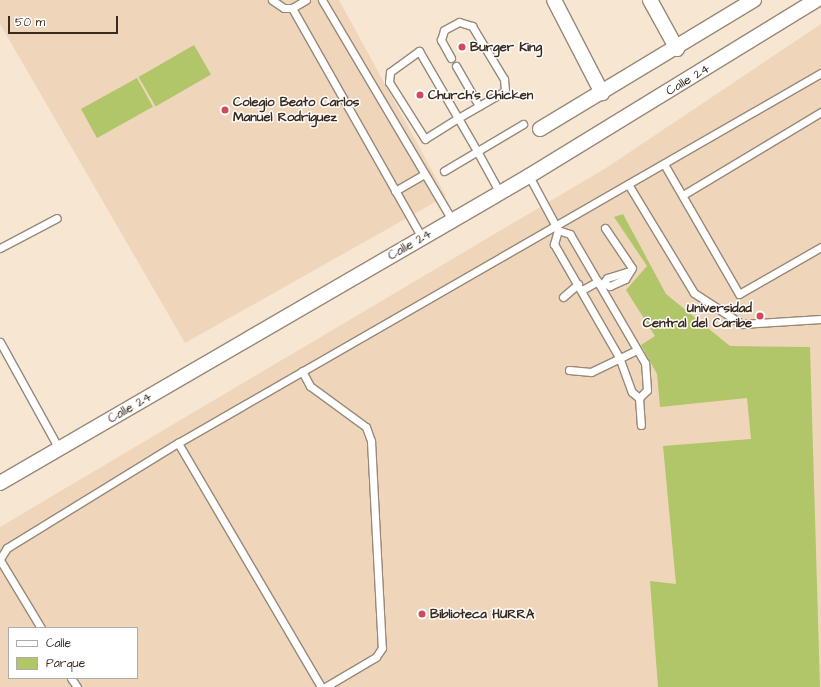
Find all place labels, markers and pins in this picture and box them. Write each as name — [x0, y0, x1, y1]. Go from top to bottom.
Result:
place label: Burger King — [470, 39, 542, 55]
marker: Burger King — [457, 42, 467, 52]
place label: Church's Chicken — [428, 87, 533, 103]
marker: Church's Chicken — [415, 90, 425, 100]
place label: Colegio Beato Carlos Manuel Rodríguez — [233, 95, 359, 126]
marker: Colegio Beato Carlos Manuel Rodríguez — [220, 105, 230, 115]
place label: Universidad Central del Caribe — [643, 301, 752, 332]
marker: Universidad Central del Caribe — [755, 311, 765, 321]
place label: Biblioteca HURRA — [430, 606, 534, 622]
marker: Biblioteca HURRA — [417, 609, 427, 619]

